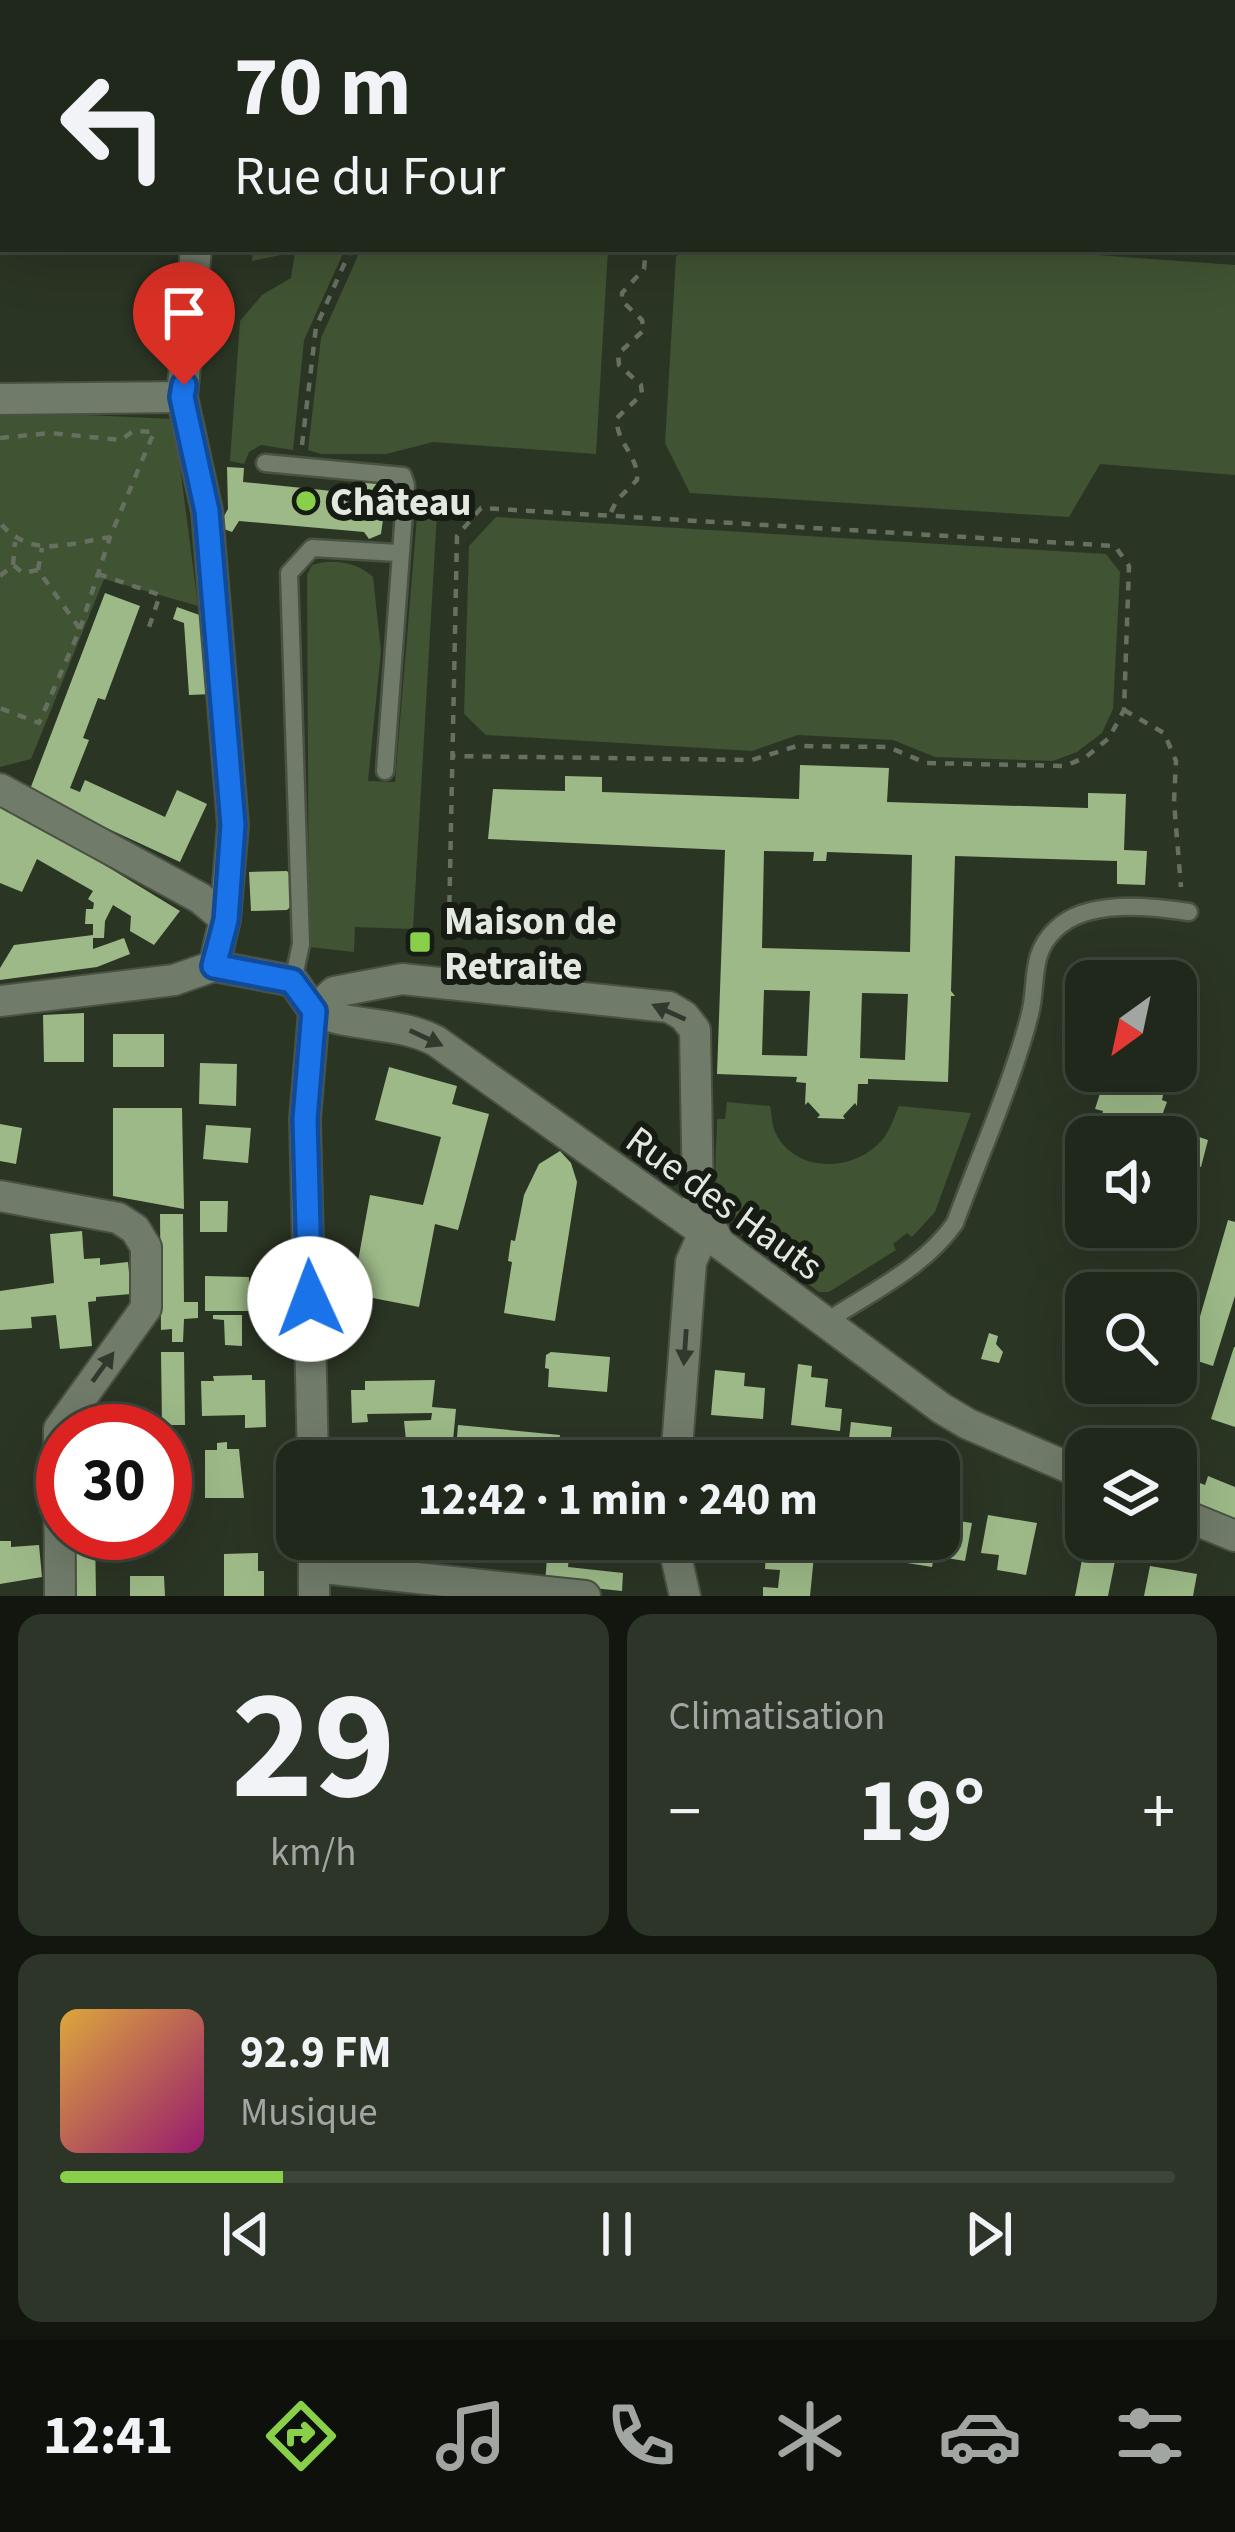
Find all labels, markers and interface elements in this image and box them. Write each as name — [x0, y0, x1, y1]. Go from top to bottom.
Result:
text: 70 m — [234, 28, 412, 148]
icon: left — [36, 48, 192, 204]
text: Rue du Four — [234, 139, 505, 216]
pin — [133, 262, 235, 385]
icon: arrive — [151, 280, 217, 346]
place label: Château — [330, 475, 472, 531]
marker: Château — [293, 488, 319, 514]
place label: Maison de Retraite — [444, 894, 617, 995]
marker: Maison de Retraite — [407, 929, 433, 955]
north arrow — [1065, 960, 1197, 1092]
map controls — [1065, 960, 1197, 1560]
one-way arrow — [651, 1001, 686, 1021]
one-way arrow — [408, 1028, 443, 1048]
street label: Rue des Hauts — [614, 1113, 834, 1294]
button: sound — [1065, 1116, 1197, 1248]
position arrow — [247, 1236, 373, 1362]
button: search — [1065, 1272, 1197, 1404]
one-way arrow — [675, 1329, 694, 1366]
one-way arrow — [90, 1351, 114, 1383]
speed limit sign: 30 — [36, 1404, 192, 1560]
button: layers — [1065, 1428, 1197, 1560]
text: 12:42 · 1 min · 240 m — [418, 1468, 818, 1532]
text: 29 — [231, 1636, 396, 1858]
text: Climatisation — [669, 1689, 885, 1745]
text: 19° — [858, 1748, 986, 1876]
text: − — [669, 1765, 701, 1859]
text: + — [1142, 1765, 1175, 1859]
text: km/h — [270, 1825, 357, 1881]
text: 92.9 FM — [240, 2021, 392, 2085]
text: Musique — [240, 2085, 378, 2141]
icon: previous — [213, 2201, 279, 2267]
icon: pause — [584, 2201, 650, 2267]
icon: next — [956, 2201, 1022, 2267]
icon: directions — [259, 2394, 343, 2478]
icon: music — [429, 2394, 513, 2478]
icon: phone — [599, 2394, 683, 2478]
icon: climate — [768, 2394, 852, 2478]
icon: car — [938, 2394, 1022, 2478]
icon: filters — [1108, 2394, 1192, 2478]
text: 12:41 — [43, 2398, 173, 2475]

